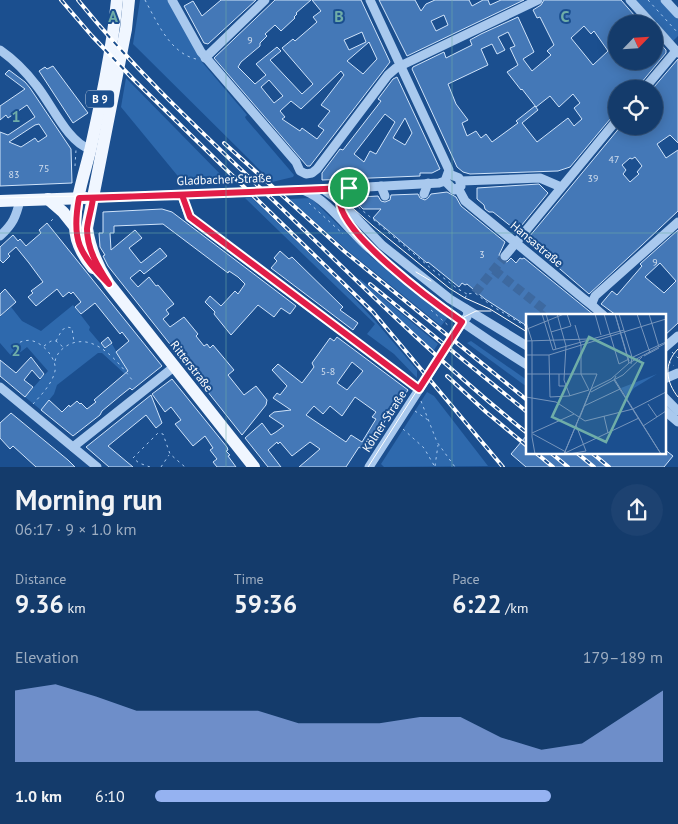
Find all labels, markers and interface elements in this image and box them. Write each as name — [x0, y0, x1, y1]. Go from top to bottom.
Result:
text: A — [108, 6, 118, 26]
text: B — [334, 6, 344, 26]
text: C — [561, 6, 570, 26]
north arrow — [608, 15, 662, 70]
map controls — [608, 15, 663, 135]
house number: 9 — [247, 34, 253, 47]
button: locate — [608, 80, 663, 135]
road number: B 9 — [86, 90, 114, 108]
text: 1 — [11, 106, 21, 126]
house number: 47 — [609, 153, 619, 166]
house number: 75 — [39, 162, 49, 175]
pin — [328, 167, 370, 209]
house number: 83 — [9, 168, 19, 181]
street label: Gladbacher Straße — [176, 170, 272, 188]
house number: 39 — [588, 172, 598, 185]
icon: arrive — [335, 174, 363, 202]
street label: Hansastraße — [508, 218, 566, 270]
house number: 3 — [479, 248, 485, 261]
house number: 9 — [652, 256, 658, 269]
inset map — [526, 314, 666, 454]
street label: Ritterstraße — [167, 337, 217, 395]
text: 2 — [11, 340, 21, 360]
house number: 5-8 — [321, 365, 335, 378]
street label: Kölner Straße — [359, 387, 409, 455]
text: Morning run — [15, 481, 163, 518]
button: share — [611, 484, 663, 536]
text: 06:17 · 9 × 1.0 km — [15, 519, 136, 539]
text: Distance — [15, 570, 66, 588]
text: Time — [234, 570, 264, 588]
text: Pace — [452, 570, 480, 588]
text: 9.36 — [15, 588, 64, 620]
text: 59:36 — [234, 588, 297, 620]
text: 6:22 — [452, 588, 502, 620]
text: km — [64, 599, 86, 617]
text: /km — [502, 599, 528, 617]
text: Elevation — [15, 647, 79, 667]
text: 179–189 m — [583, 647, 663, 667]
text: 1.0 km — [15, 786, 62, 806]
text: 6:10 — [95, 786, 125, 806]

